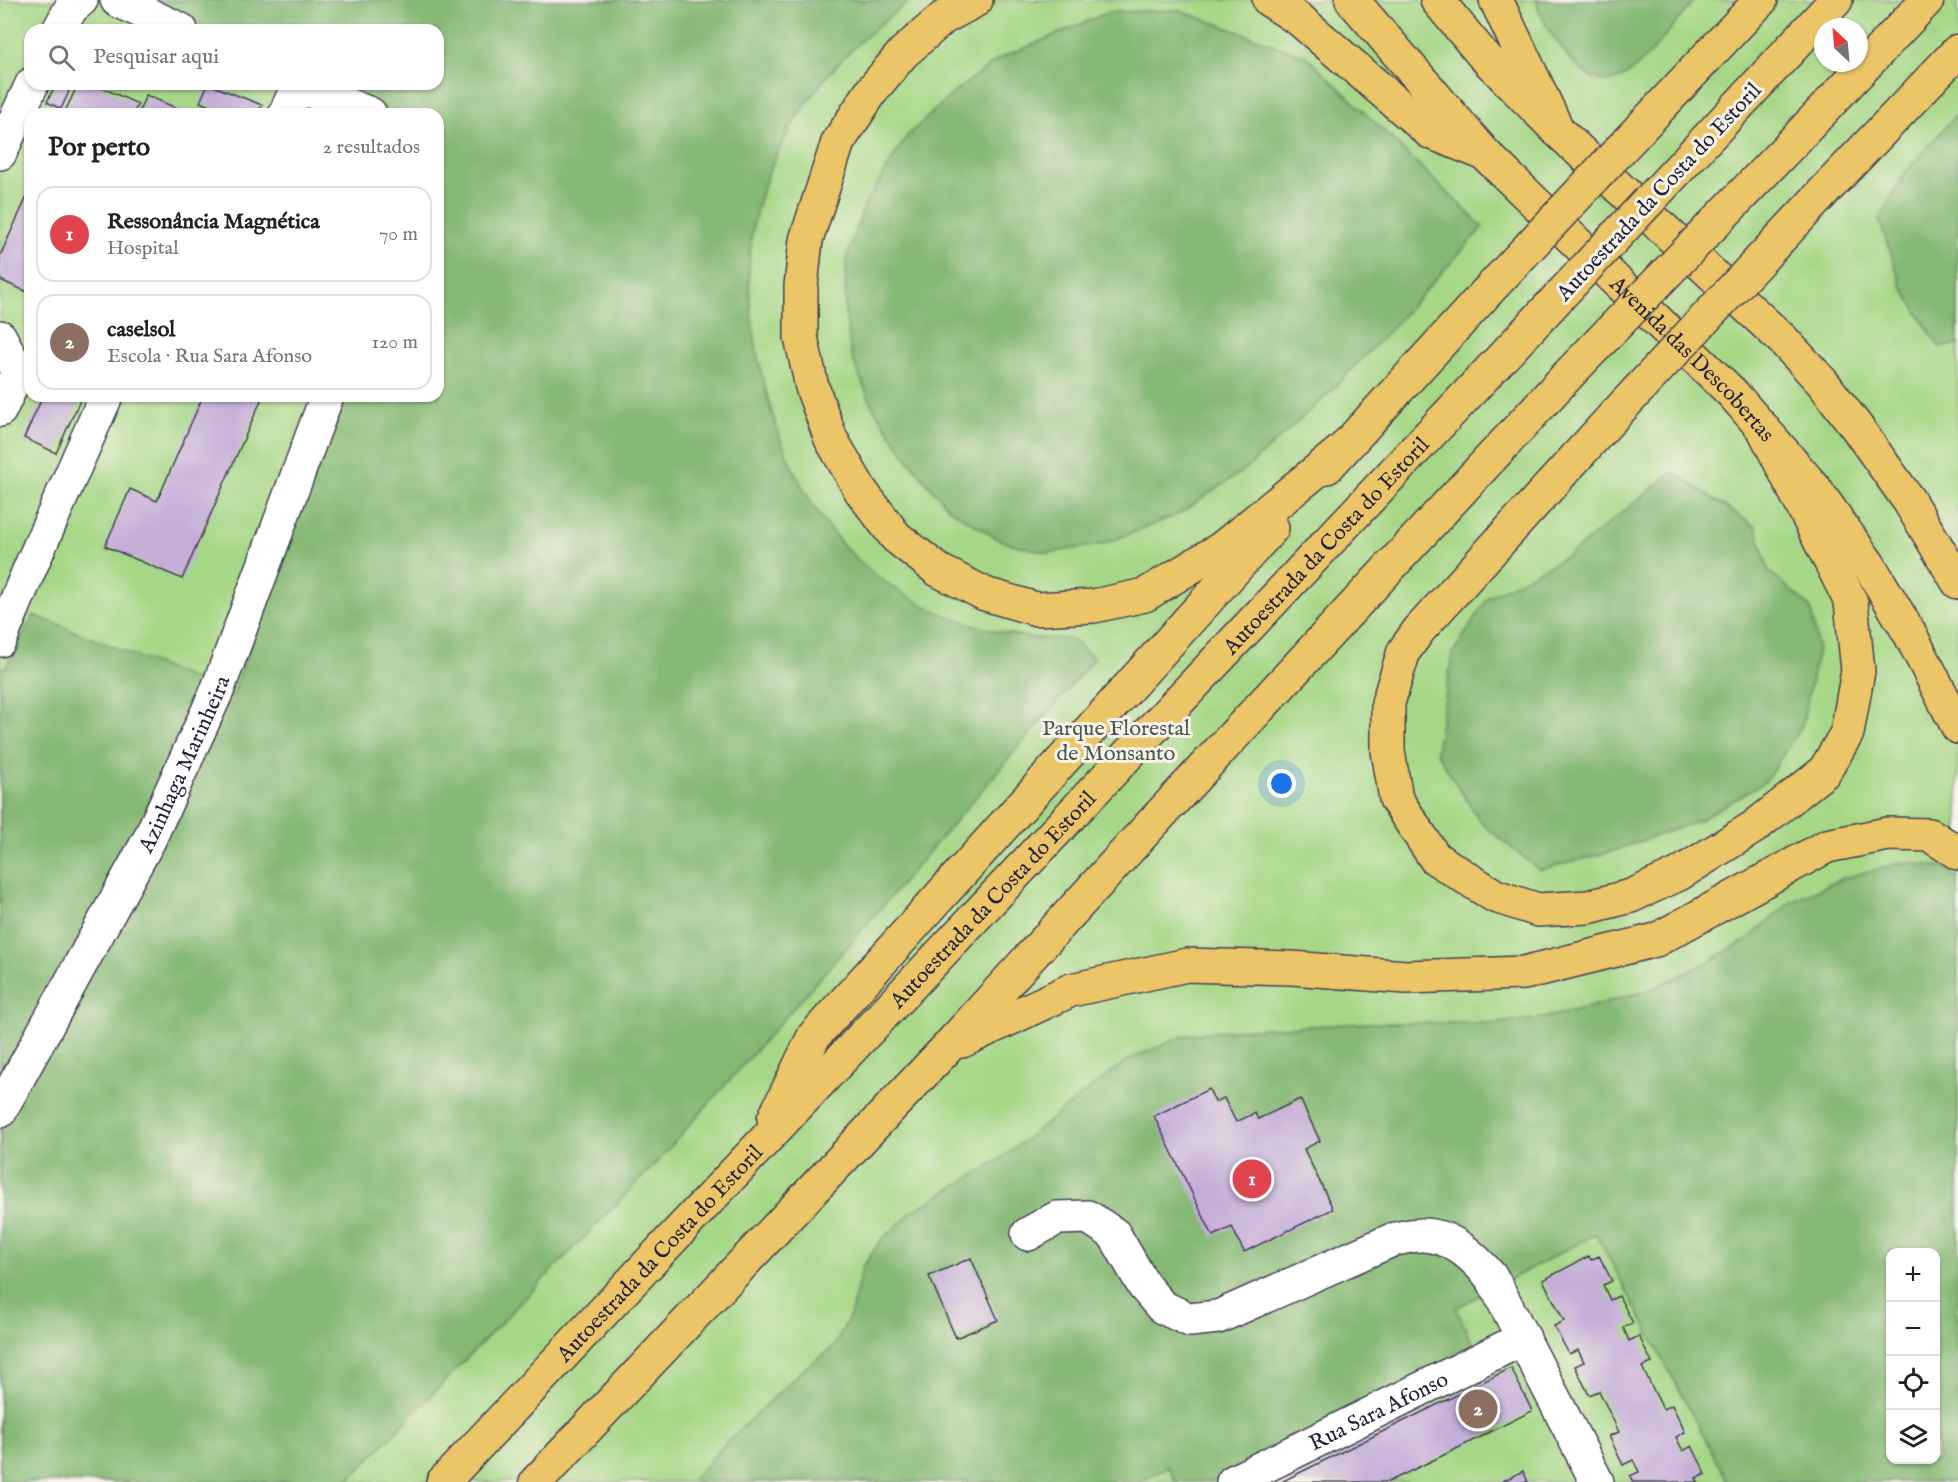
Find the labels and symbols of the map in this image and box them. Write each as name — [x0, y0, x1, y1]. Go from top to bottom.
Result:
north arrow — [1814, 18, 1868, 72]
street label: Autoestrada da Costa do Estoril — [1550, 77, 1768, 308]
street label: Avenida das Descobertas — [1602, 270, 1780, 448]
street label: Autoestrada da Costa do Estoril — [1217, 432, 1436, 662]
street label: Azinhaga Marinheira — [132, 672, 238, 859]
park label: Parque Florestal de Monsanto — [1042, 715, 1190, 768]
your location — [1267, 769, 1296, 798]
street label: Autoestrada da Costa do Estoril — [884, 786, 1103, 1016]
street label: Autoestrada da Costa do Estoril — [551, 1139, 770, 1369]
pin: 1 — [1232, 1156, 1272, 1202]
street label: Rua Sara Afonso — [1305, 1366, 1453, 1458]
pin: 2 — [1458, 1386, 1498, 1432]

